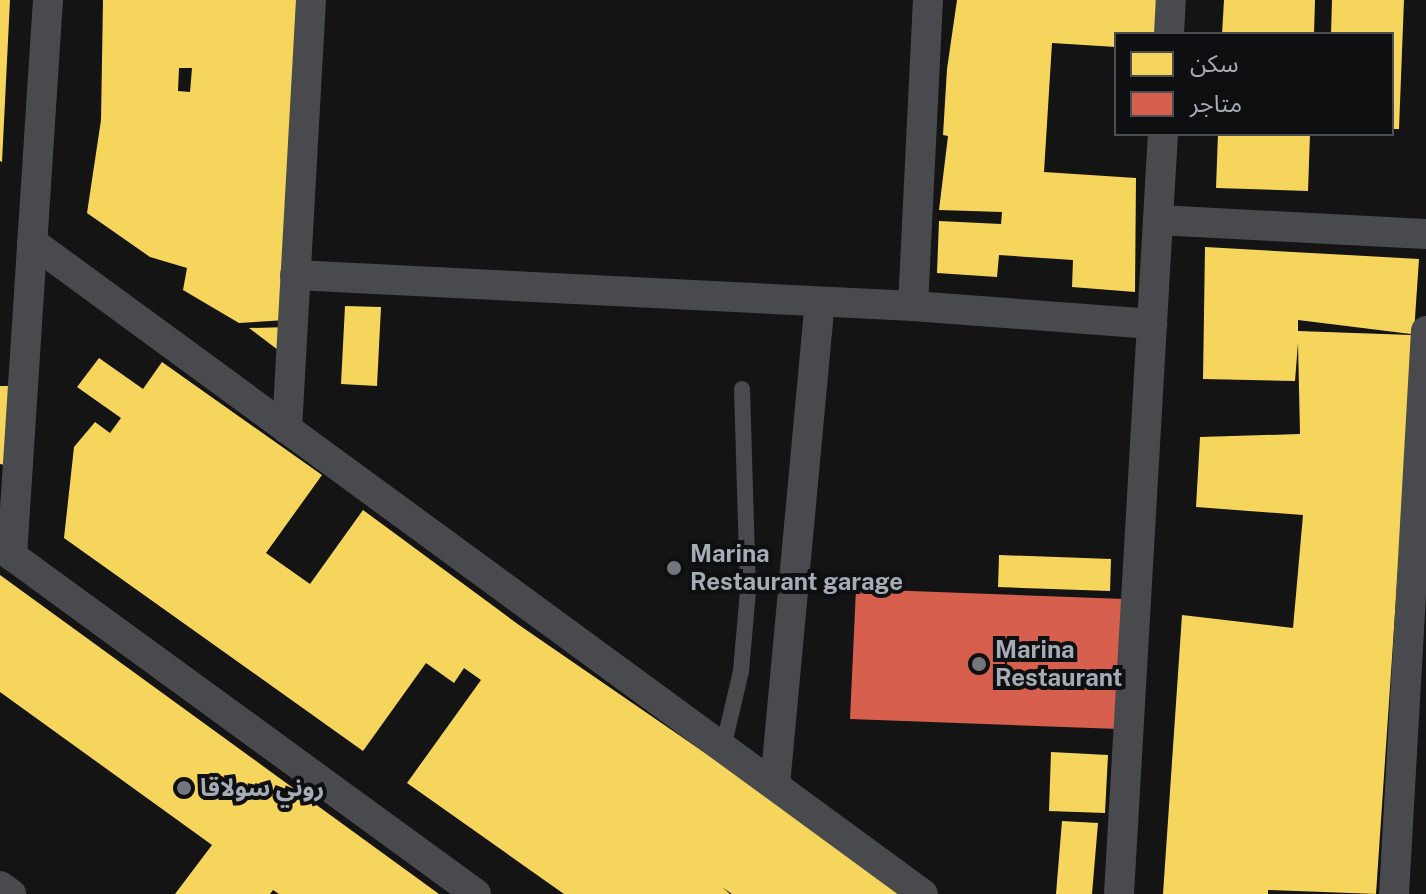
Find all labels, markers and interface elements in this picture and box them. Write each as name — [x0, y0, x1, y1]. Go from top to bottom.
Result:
legend — [1114, 32, 1394, 136]
text: سكن — [1190, 49, 1239, 77]
text: متاجر — [1190, 89, 1242, 117]
place label: Marina Restaurant garage — [690, 540, 903, 596]
marker: Marina Restaurant garage — [665, 559, 683, 577]
place label: Marina Restaurant — [995, 636, 1123, 692]
marker: Marina Restaurant — [970, 655, 988, 673]
place label: روني سولاقا — [200, 774, 324, 802]
marker: روني سولاقا — [175, 779, 193, 797]

